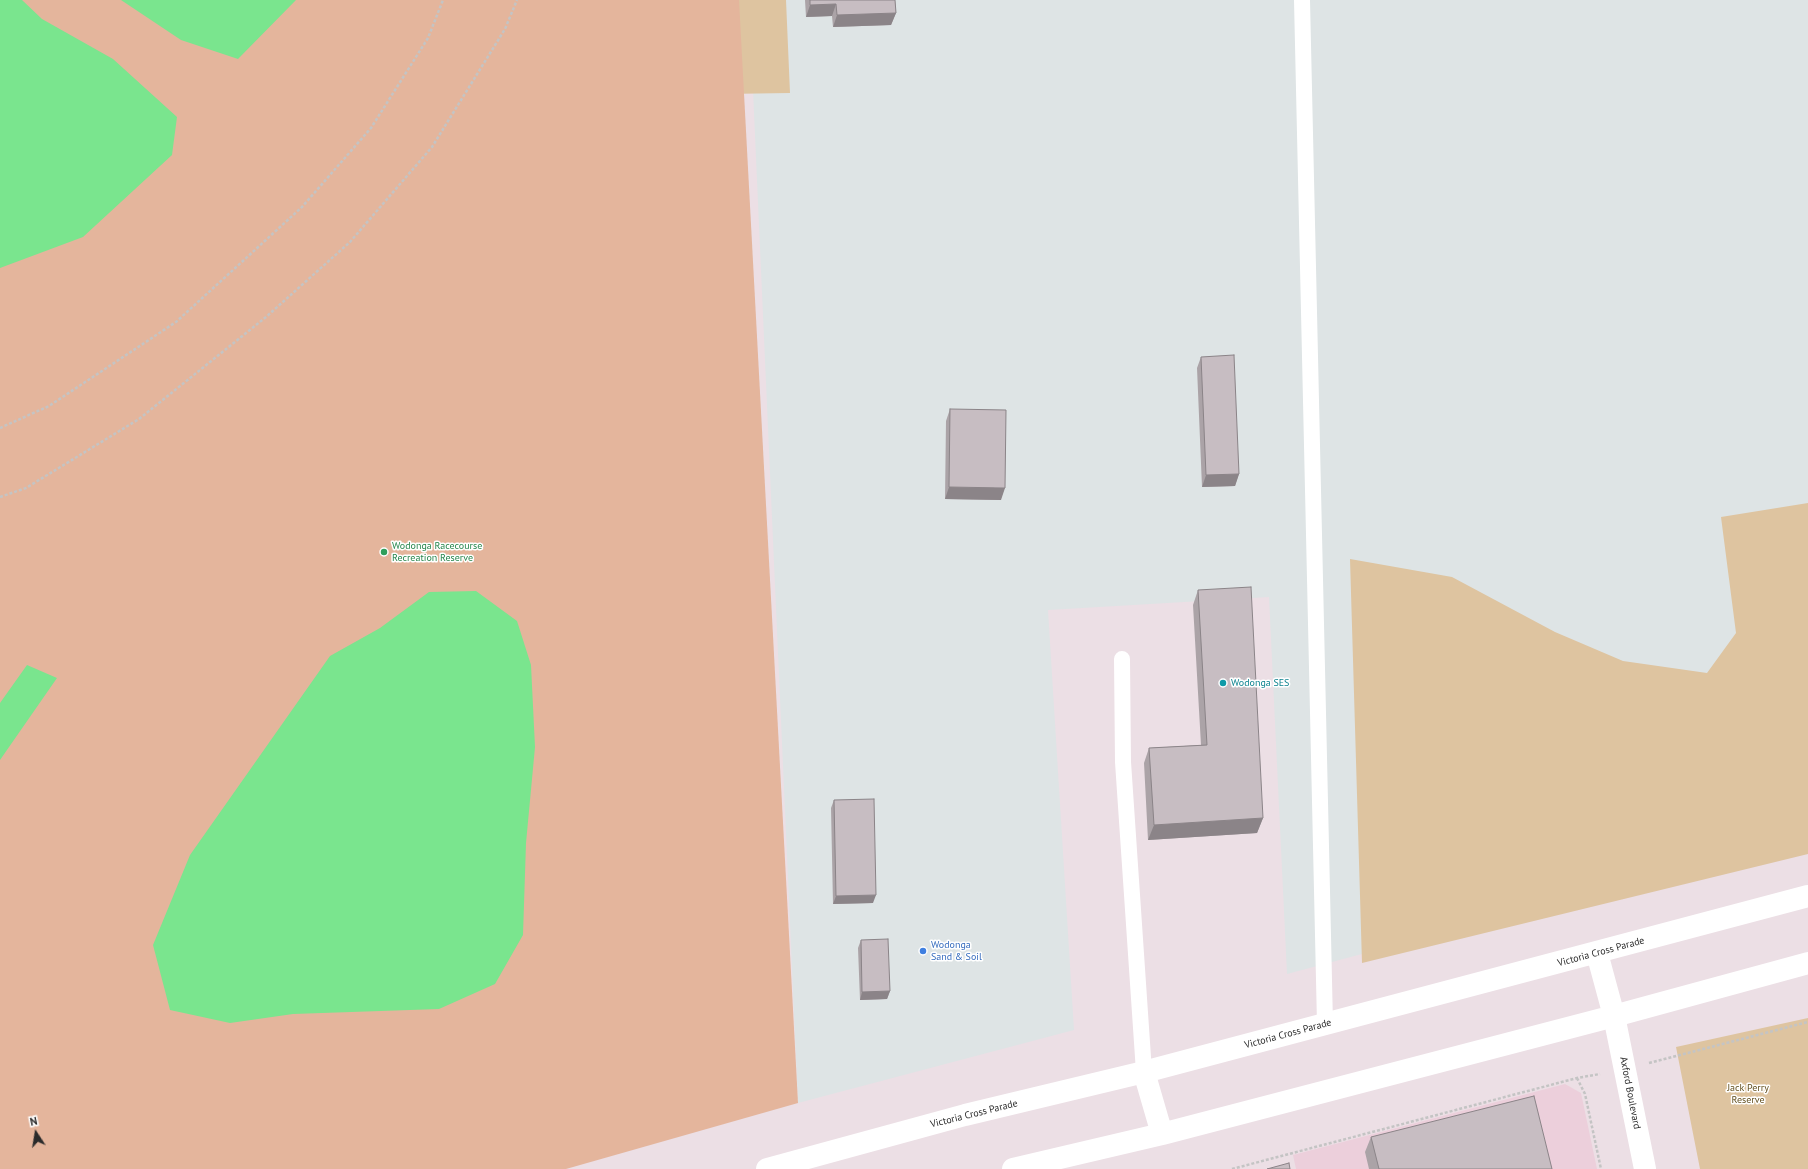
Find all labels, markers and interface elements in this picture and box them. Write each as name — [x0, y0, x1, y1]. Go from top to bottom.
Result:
place label: Wodonga Racecourse Recreation Reserve — [392, 540, 482, 564]
marker: Wodonga Racecourse Recreation Reserve — [379, 547, 389, 557]
place label: Wodonga SES — [1231, 677, 1289, 689]
marker: Wodonga SES — [1218, 678, 1228, 688]
street label: Victoria Cross Parade — [1556, 935, 1646, 969]
place label: Wodonga Sand & Soil — [931, 939, 982, 962]
marker: Wodonga Sand & Soil — [918, 946, 928, 956]
street label: Victoria Cross Parade — [1243, 1017, 1333, 1051]
street label: Axford Boulevard — [1617, 1056, 1643, 1130]
park label: Jack Perry Reserve — [1727, 1082, 1769, 1106]
street label: Victoria Cross Parade — [929, 1097, 1019, 1131]
north arrow — [16, 1113, 56, 1153]
text: N — [29, 1114, 38, 1129]

